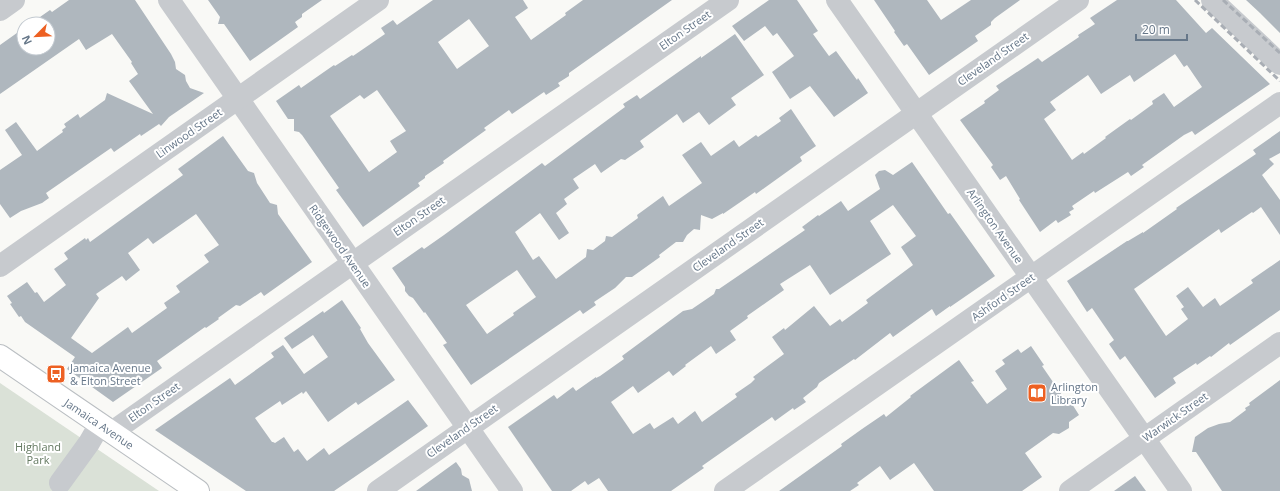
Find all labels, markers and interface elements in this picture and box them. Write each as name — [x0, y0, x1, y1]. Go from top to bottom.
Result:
street label: Elton Street — [656, 6, 714, 53]
north arrow — [16, 16, 56, 56]
scale bar — [1136, 16, 1187, 42]
text: 20 m — [1142, 21, 1170, 38]
street label: Cleveland Street — [954, 28, 1031, 89]
text: N — [18, 33, 35, 47]
street label: Linwood Street — [153, 104, 225, 161]
street label: Arlington Avenue — [964, 185, 1027, 266]
street label: Elton Street — [390, 192, 448, 239]
street label: Ridgewood Avenue — [306, 201, 375, 290]
street label: Cleveland Street — [689, 214, 766, 275]
street label: Ashford Street — [968, 269, 1037, 324]
place label: Jamaica Avenue & Elton Street — [69, 360, 151, 388]
bus stop icon: Jamaica Avenue & Elton Street — [45, 363, 67, 385]
street label: Elton Street — [125, 378, 183, 425]
place label: Arlington Library — [1051, 379, 1098, 407]
library icon: Arlington Library — [1026, 382, 1048, 404]
street label: Warwick Street — [1139, 388, 1210, 445]
street label: Jamaica Avenue — [61, 394, 137, 452]
street label: Cleveland Street — [423, 400, 500, 461]
park label: Highland Park — [15, 439, 61, 467]

